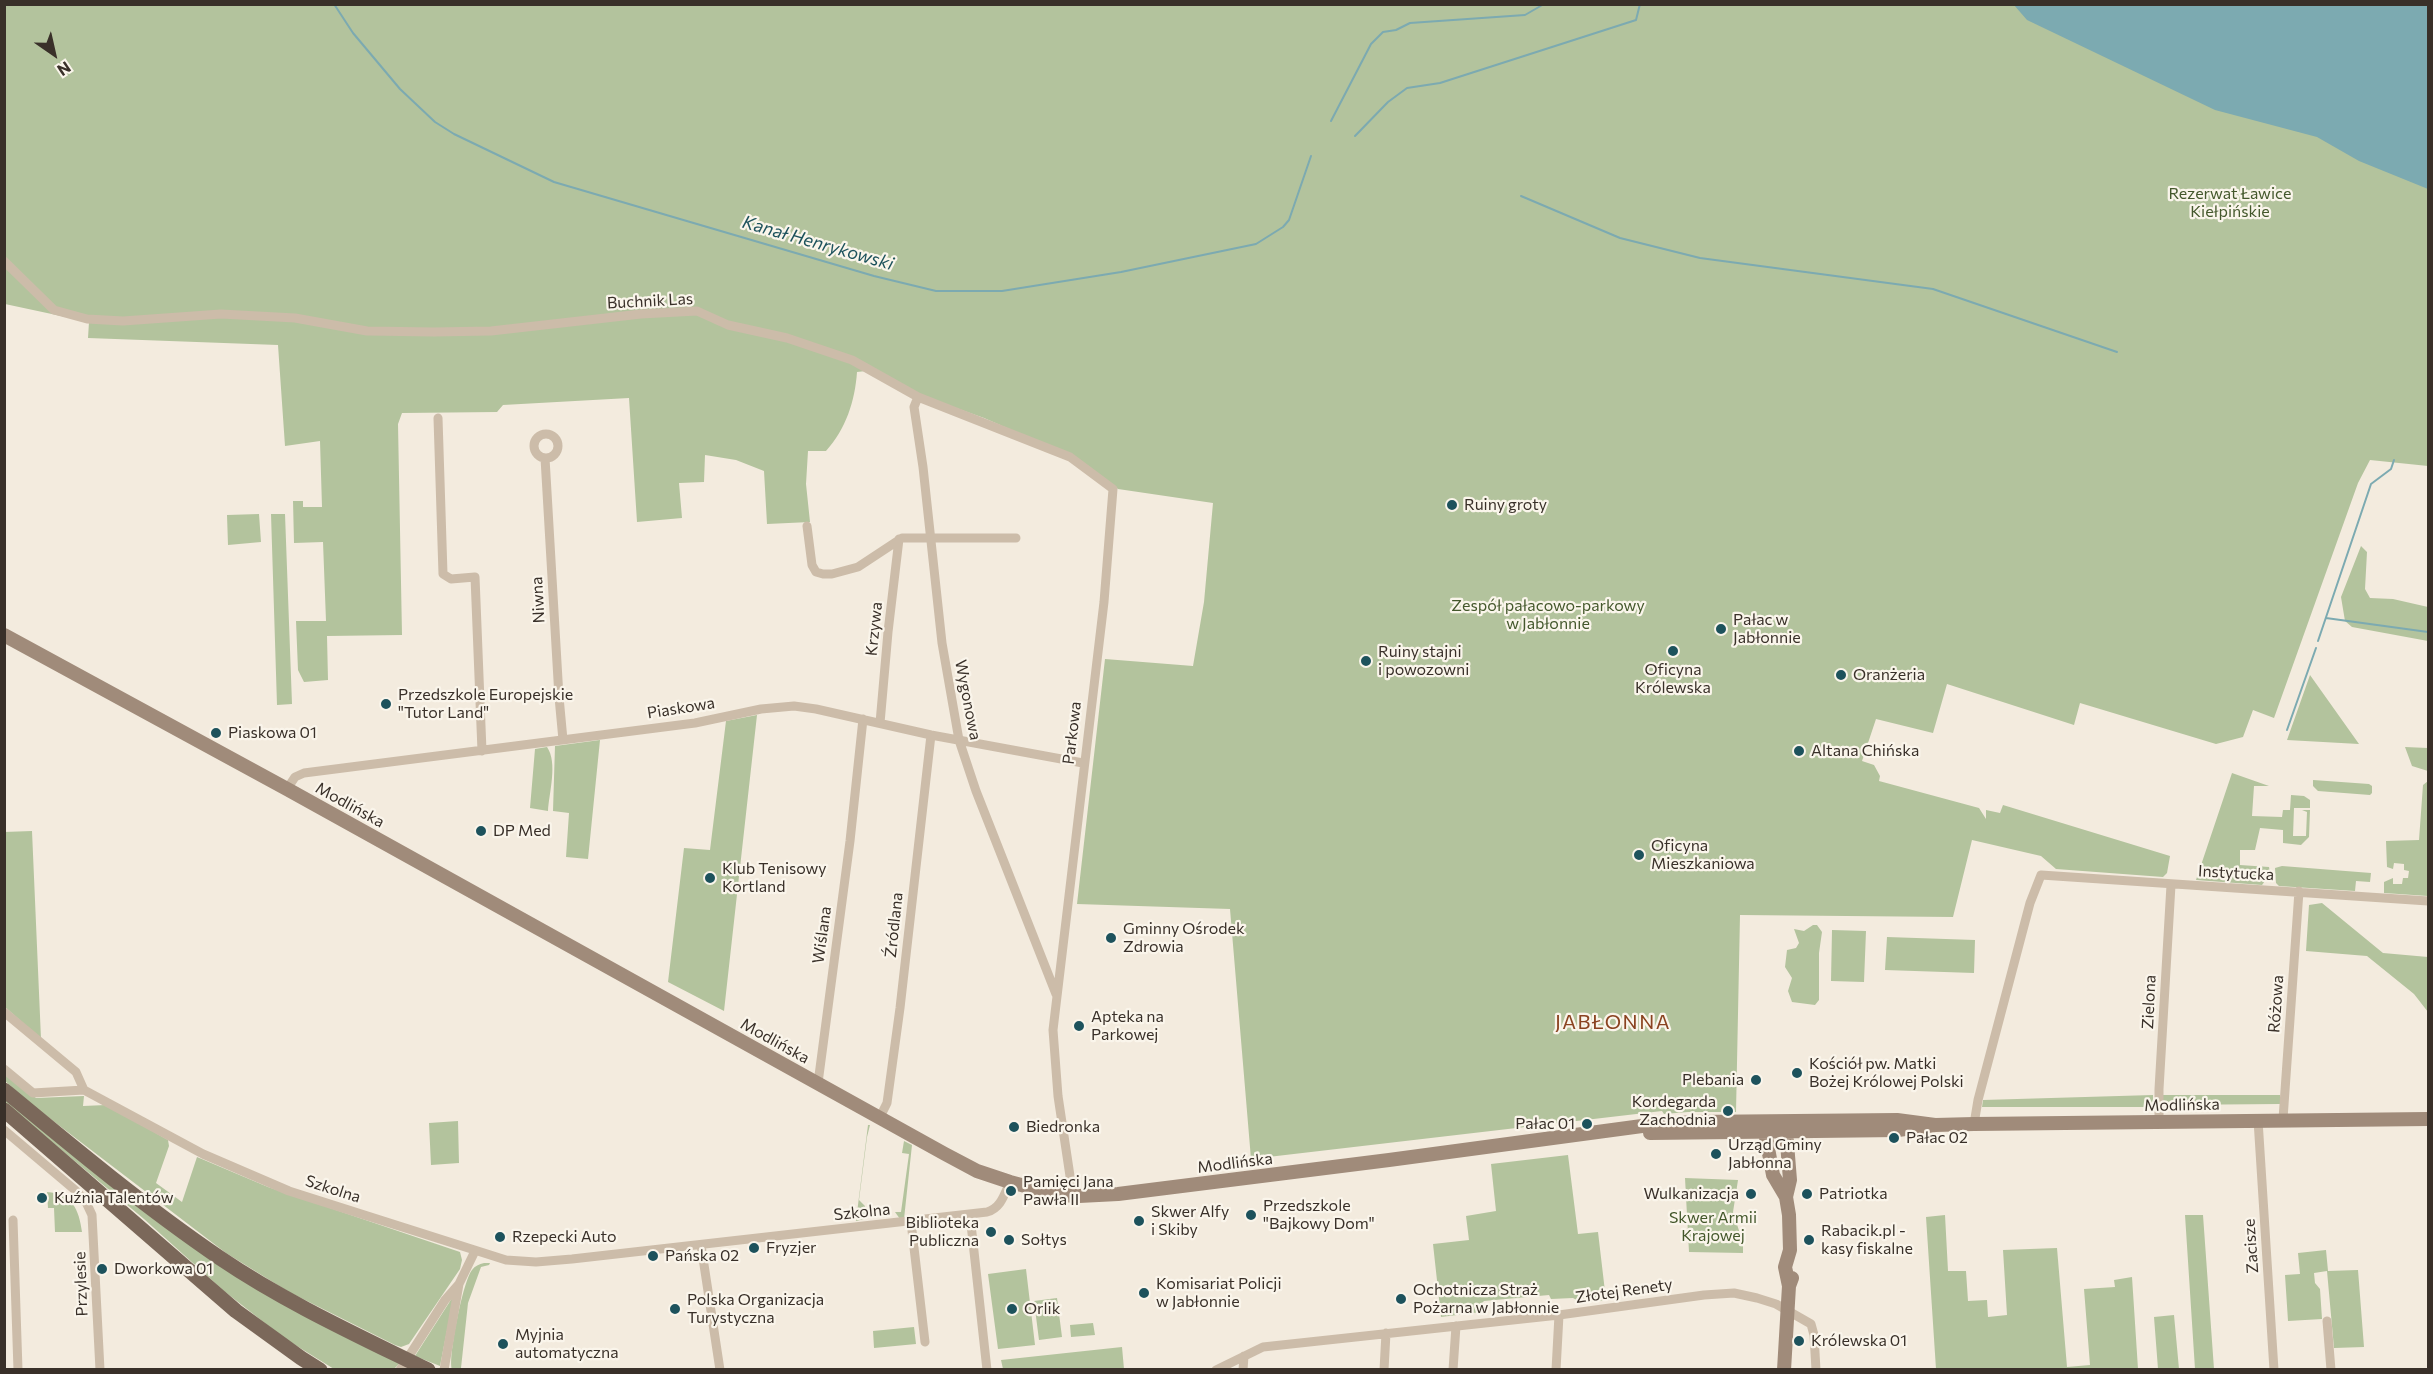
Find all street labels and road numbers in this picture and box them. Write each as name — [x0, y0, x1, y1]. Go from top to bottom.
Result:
street label: Buchnik Las — [606, 289, 694, 313]
street label: Niwna — [527, 576, 549, 624]
street label: Krzywa — [862, 601, 886, 657]
street label: Wygonowa — [951, 658, 985, 742]
street label: Piaskowa — [646, 693, 716, 723]
street label: Parkowa — [1059, 700, 1085, 766]
street label: Modlińska — [312, 778, 388, 832]
street label: Instytucka — [2197, 861, 2275, 885]
street label: Źródlana — [881, 891, 907, 959]
street label: Wiślana — [808, 905, 836, 965]
street label: Zielona — [2138, 974, 2160, 1030]
street label: Różowa — [2264, 974, 2288, 1034]
street label: Modlińska — [737, 1014, 813, 1068]
street label: Modlińska — [2144, 1095, 2220, 1115]
street label: Modlińska — [1196, 1149, 1274, 1177]
street label: Szkolna — [303, 1171, 363, 1207]
street label: Szkolna — [833, 1199, 891, 1225]
street label: Zacisze — [2240, 1218, 2262, 1274]
street label: Przylesie — [70, 1251, 92, 1317]
street label: Złotej Renety — [1574, 1275, 1674, 1307]

